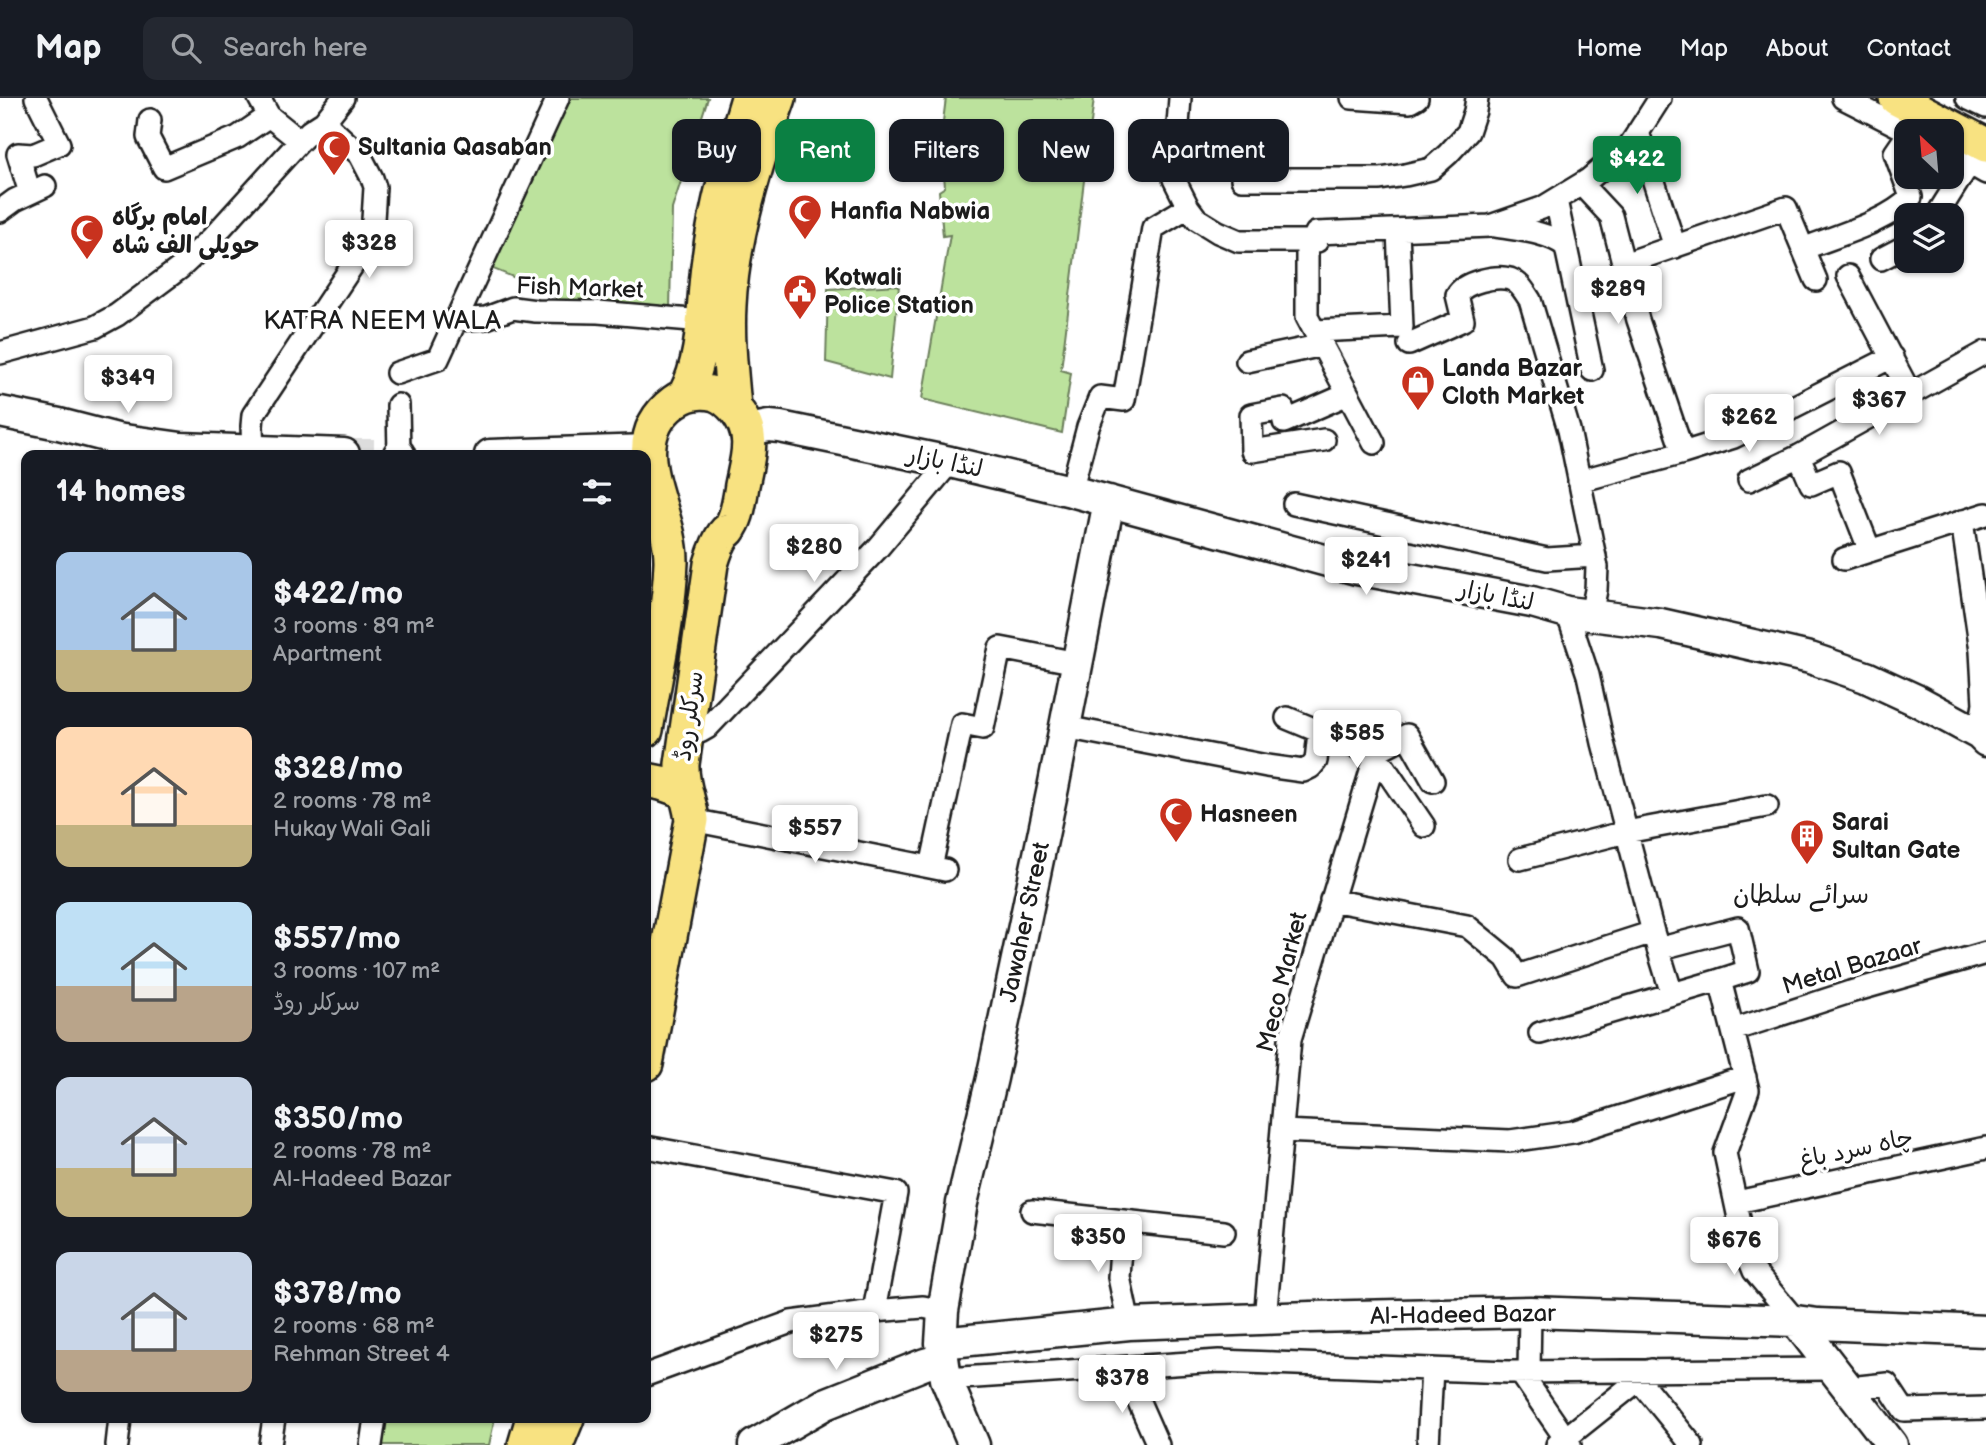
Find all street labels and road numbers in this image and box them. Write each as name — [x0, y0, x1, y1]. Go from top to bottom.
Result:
street label: Fish Market — [516, 271, 645, 305]
street label: لنڈا بازار — [903, 439, 985, 484]
street label: لنڈا بازار — [1454, 574, 1536, 617]
street label: سرکلر روڈ — [668, 669, 710, 763]
street label: Jawaher Street — [994, 839, 1056, 1005]
street label: Meco Market — [1251, 908, 1314, 1055]
street label: Metal Bazaar — [1779, 931, 1925, 1001]
street label: چاہ سرد باغ — [1796, 1123, 1916, 1177]
street label: Al-Hadeed Bazar — [1370, 1299, 1556, 1331]

